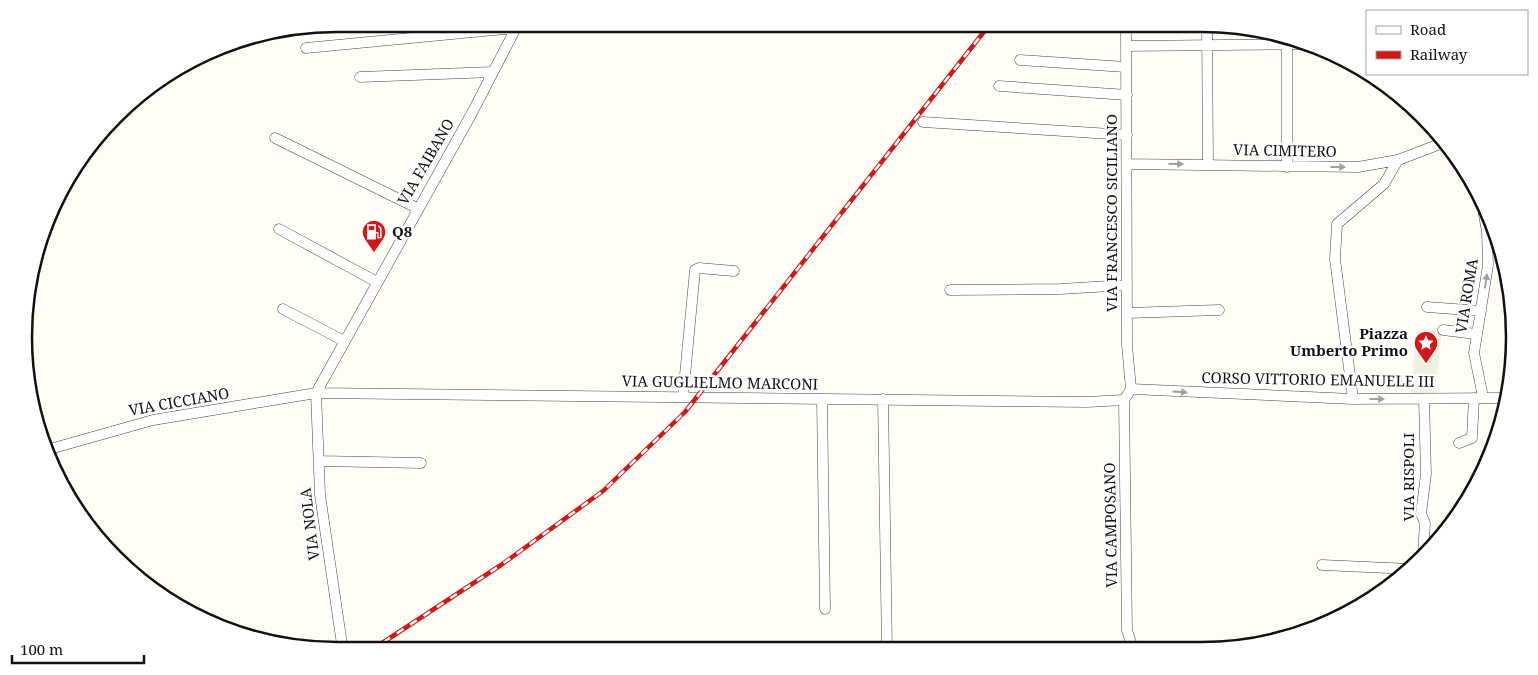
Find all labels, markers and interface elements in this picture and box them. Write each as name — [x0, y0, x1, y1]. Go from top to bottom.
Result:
legend — [1366, 10, 1528, 75]
text: Road — [1410, 19, 1446, 39]
text: Railway — [1410, 44, 1468, 64]
street label: VIA FRANCESCO SICILIANO — [1101, 114, 1121, 312]
street label: VIA FAIBANO — [392, 115, 458, 208]
street label: VIA CIMITERO — [1233, 139, 1337, 161]
one-way arrow — [1168, 160, 1184, 168]
one-way arrow — [1330, 163, 1346, 171]
fuel station icon: Q8 — [361, 219, 387, 253]
place label: Q8 — [392, 221, 412, 241]
street label: VIA ROMA — [1450, 257, 1482, 335]
one-way arrow — [1482, 272, 1490, 288]
place label: Piazza Umberto Primo — [1290, 323, 1408, 360]
place icon: Piazza Umberto Primo — [1413, 330, 1439, 364]
street label: CORSO VITTORIO EMANUELE III — [1201, 367, 1435, 391]
street label: VIA GUGLIELMO MARCONI — [622, 370, 818, 394]
street label: VIA CICCIANO — [127, 382, 231, 420]
one-way arrow — [1172, 388, 1188, 396]
one-way arrow — [1370, 395, 1386, 403]
street label: VIA RISPOLI — [1398, 433, 1418, 521]
street label: VIA CAMPOSANO — [1099, 462, 1121, 588]
street label: VIA NOLA — [295, 486, 323, 561]
scale bar — [12, 632, 145, 664]
text: 100 m — [20, 639, 63, 659]

